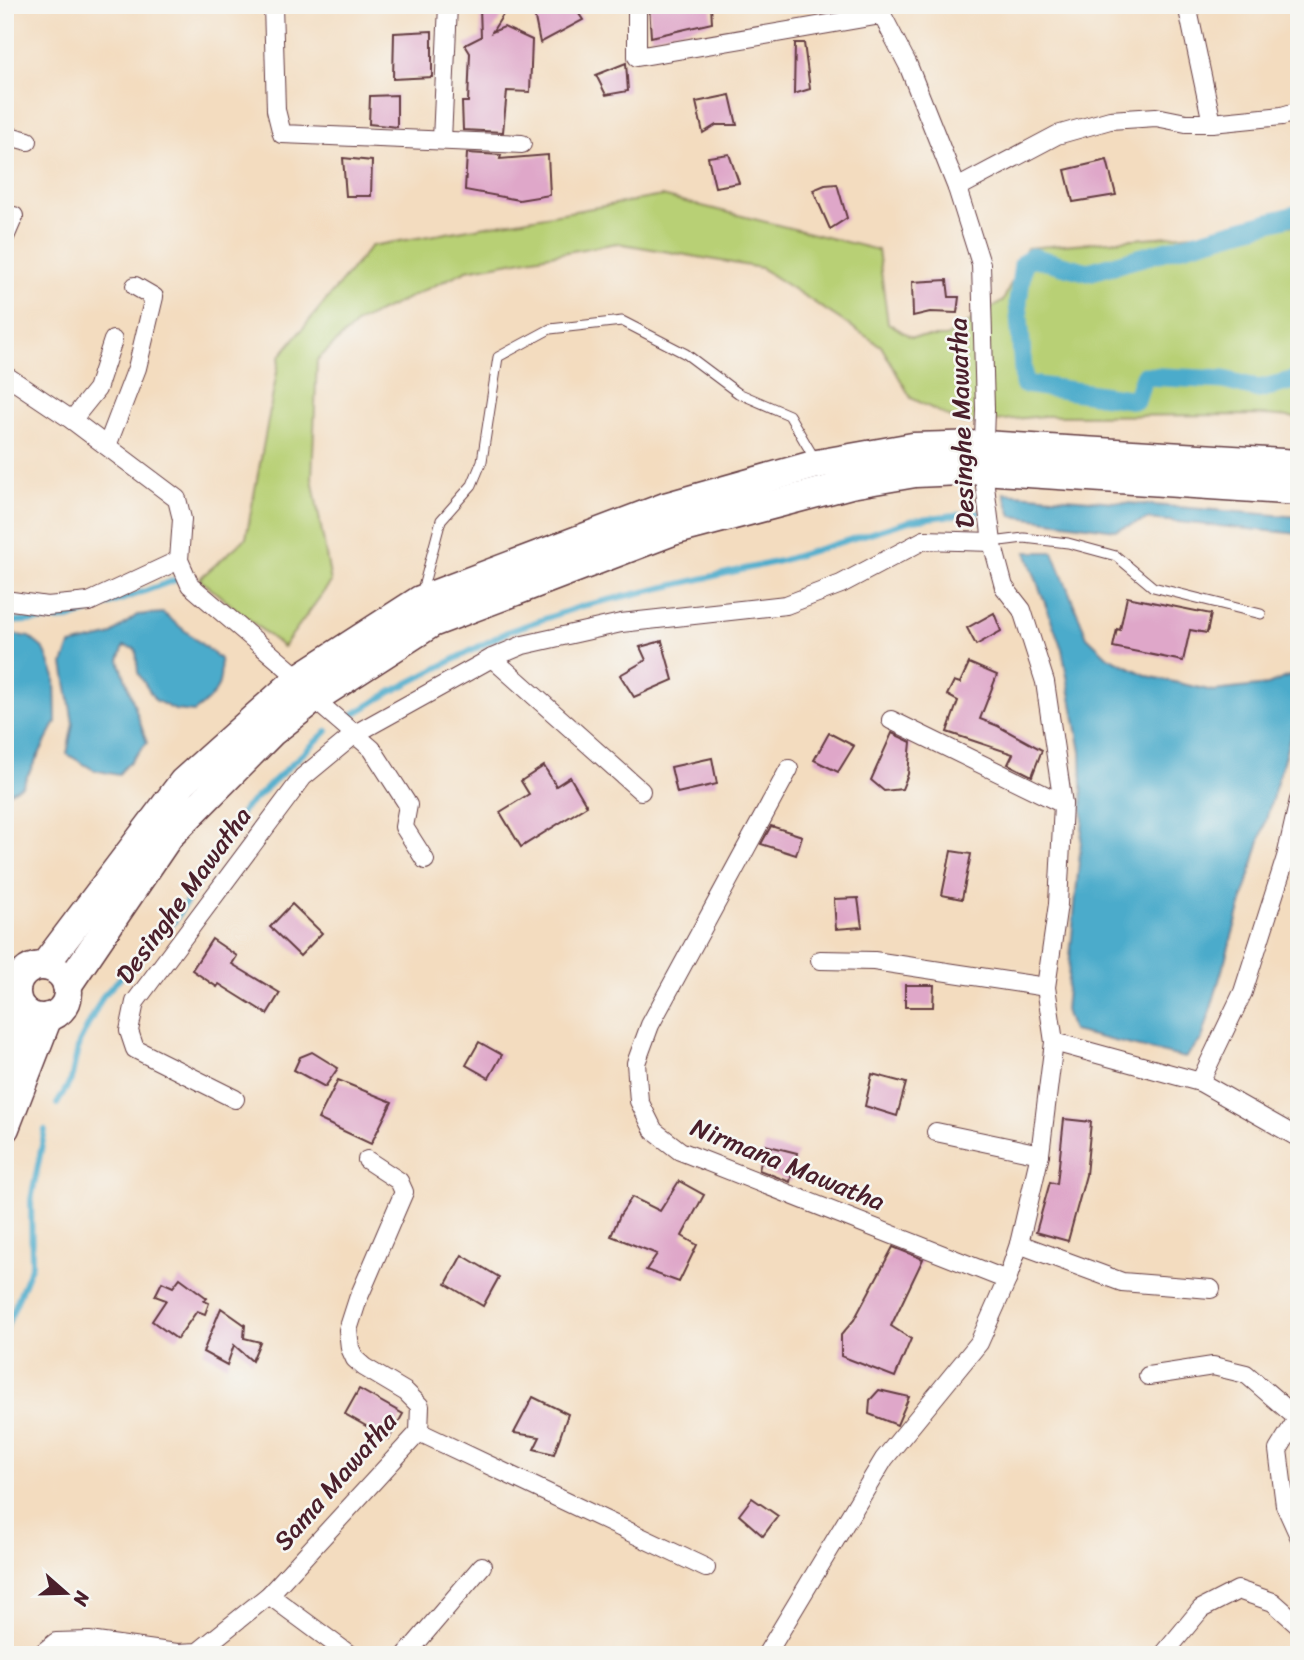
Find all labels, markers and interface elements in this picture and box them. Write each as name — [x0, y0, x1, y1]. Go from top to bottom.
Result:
street label: Desinghe Mawatha — [934, 317, 988, 529]
street label: Desinghe Mawatha — [103, 796, 263, 994]
street label: Nirmana Mawatha — [684, 1104, 892, 1224]
street label: Sama Mawatha — [261, 1400, 410, 1561]
north arrow — [32, 1558, 102, 1628]
text: N — [63, 1586, 100, 1611]

